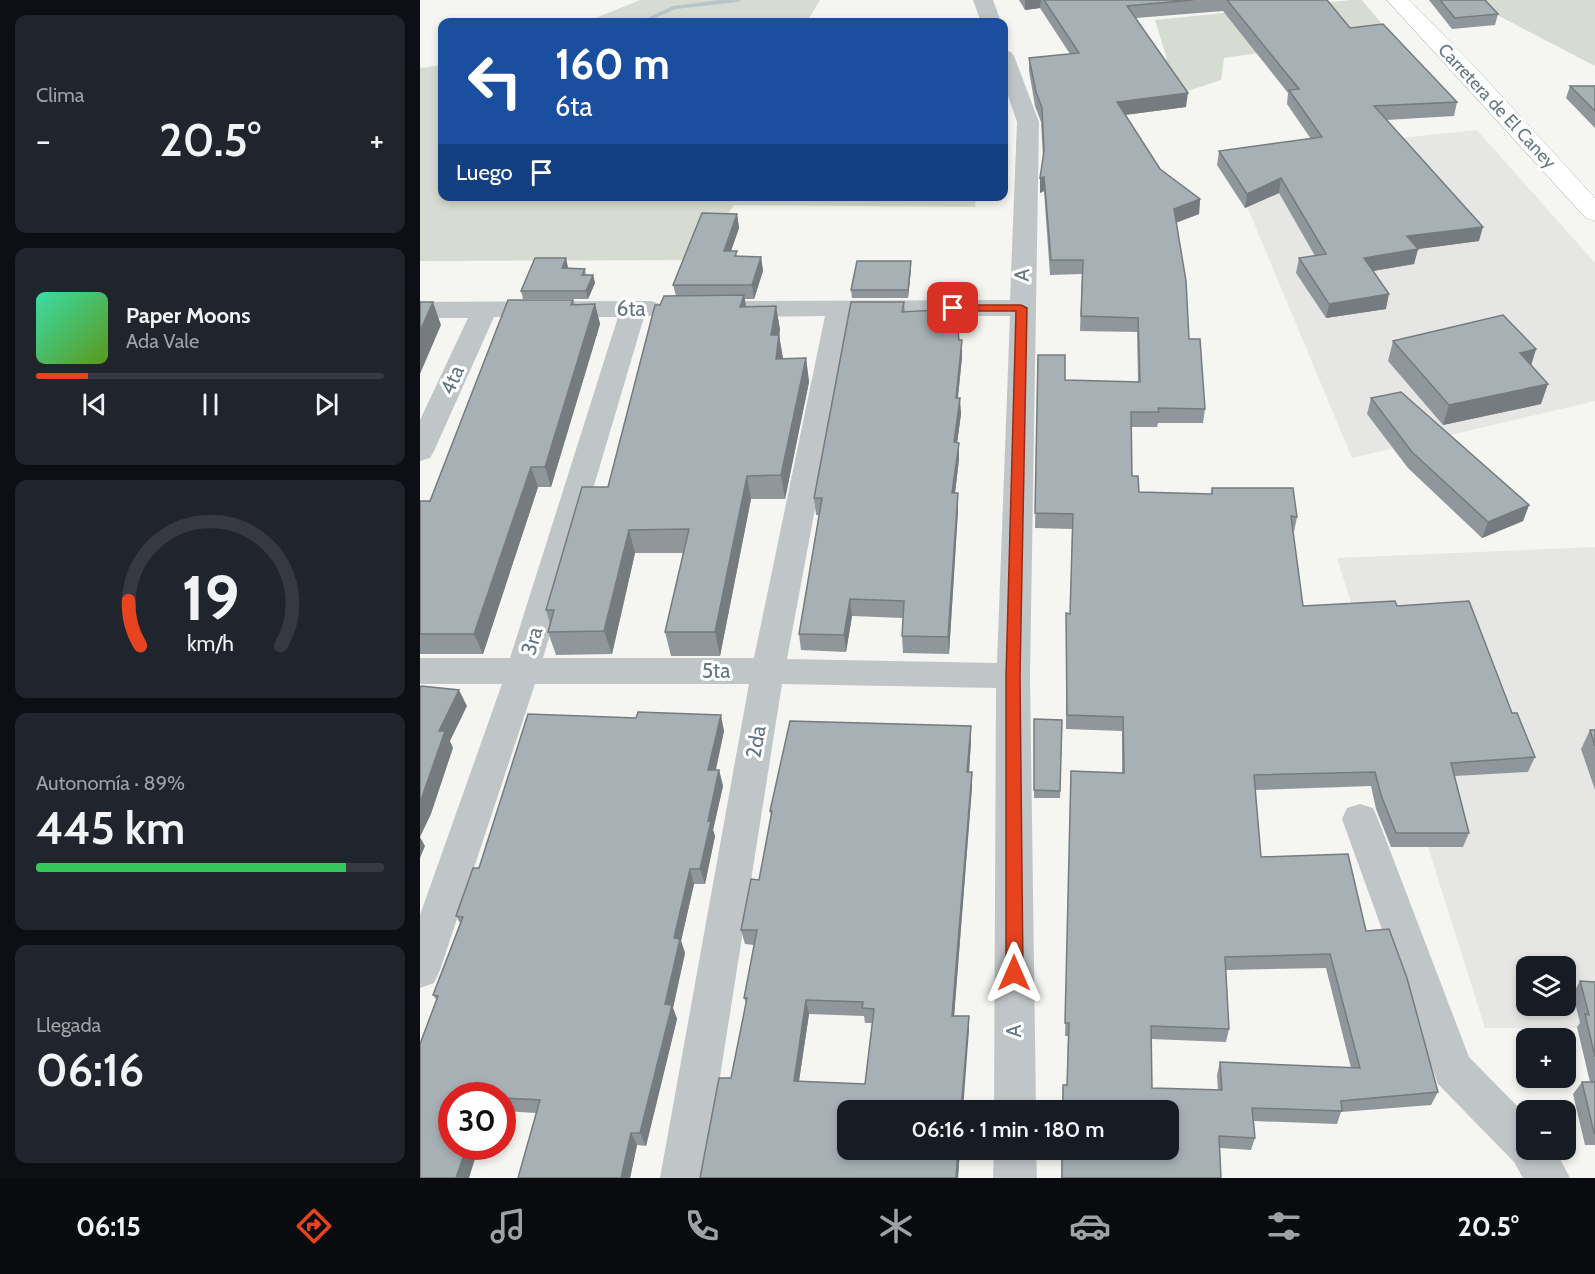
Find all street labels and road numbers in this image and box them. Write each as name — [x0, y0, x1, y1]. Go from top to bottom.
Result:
street label: Carretera de El Caney — [1433, 39, 1561, 173]
street label: A — [1009, 268, 1034, 282]
street label: 6ta — [616, 296, 646, 321]
street label: 4ta — [434, 361, 469, 398]
street label: 3ra — [515, 624, 548, 658]
street label: 5ta — [702, 658, 730, 683]
street label: 2da — [740, 724, 771, 760]
street label: A — [1001, 1024, 1026, 1037]

